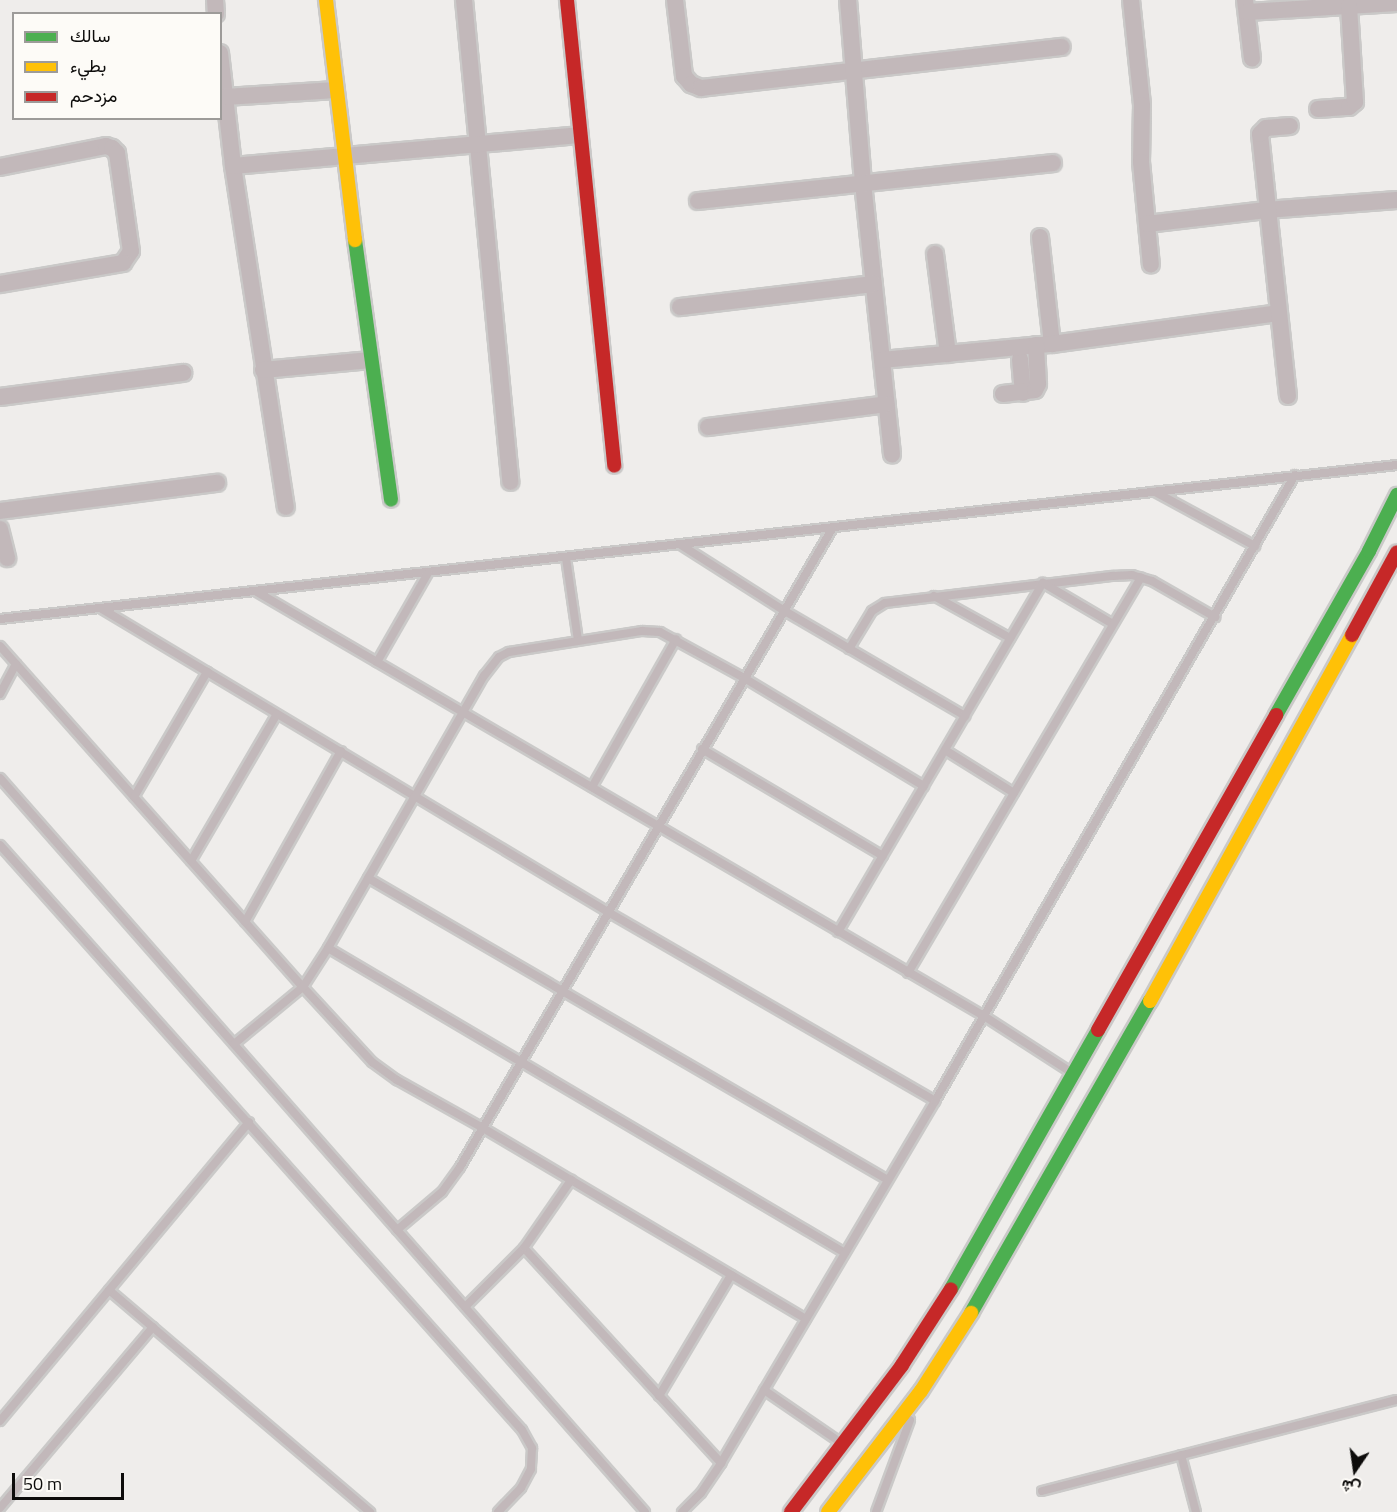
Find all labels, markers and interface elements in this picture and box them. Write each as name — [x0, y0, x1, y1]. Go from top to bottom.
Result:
legend — [12, 12, 222, 120]
text: سالك — [70, 22, 110, 49]
text: بطيء — [70, 52, 106, 79]
text: مزدحم — [70, 82, 117, 109]
north arrow — [1325, 1440, 1385, 1500]
scale bar — [15, 1461, 128, 1499]
text: 50 m — [23, 1470, 62, 1497]
text: ش — [1339, 1474, 1363, 1501]

